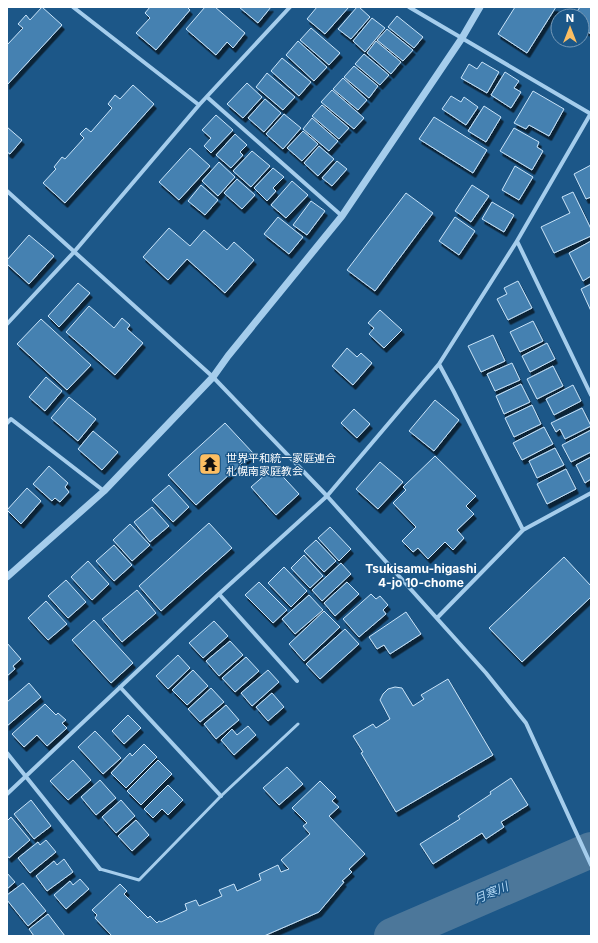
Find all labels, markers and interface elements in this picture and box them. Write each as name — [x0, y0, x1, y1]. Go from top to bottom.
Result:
north arrow — [550, 8, 590, 48]
text: N — [566, 11, 574, 25]
temple icon: 世界平和統一家庭連合 札幌南家庭教会 — [197, 451, 223, 477]
place label: 世界平和統一家庭連合 札幌南家庭教会 — [226, 451, 336, 478]
district label: Tsukisamu-higashi 4-jo 10-chome — [365, 561, 477, 590]
water label: 月寒川 — [471, 878, 512, 906]

